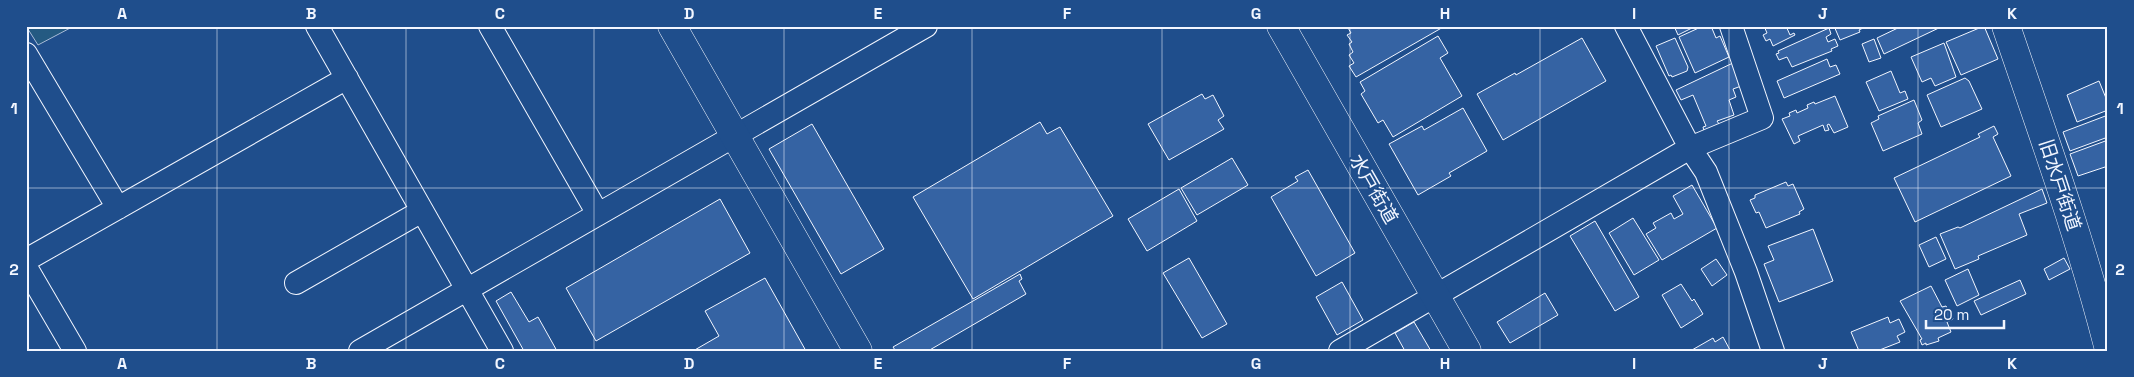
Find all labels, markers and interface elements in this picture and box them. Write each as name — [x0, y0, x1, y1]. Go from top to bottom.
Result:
text: A — [117, 3, 127, 24]
text: B — [306, 3, 316, 24]
text: C — [495, 3, 505, 24]
text: D — [684, 3, 694, 24]
text: E — [874, 3, 883, 24]
text: F — [1063, 3, 1072, 24]
text: G — [1251, 3, 1261, 24]
text: H — [1440, 3, 1450, 24]
text: I — [1632, 3, 1636, 24]
text: J — [1818, 3, 1828, 24]
text: K — [2007, 3, 2017, 24]
text: 1 — [10, 98, 18, 119]
text: 1 — [2116, 98, 2124, 119]
street label: 旧水戸街道 — [2033, 136, 2087, 234]
street label: 水戸街道 — [1344, 150, 1404, 228]
text: 2 — [9, 259, 19, 280]
text: 2 — [2115, 259, 2125, 280]
scale bar — [1926, 297, 2004, 329]
text: 20 m — [1934, 305, 1969, 324]
text: A — [117, 353, 127, 374]
text: B — [306, 353, 316, 374]
text: C — [495, 353, 505, 374]
text: D — [684, 353, 694, 374]
text: E — [874, 353, 883, 374]
text: F — [1063, 353, 1072, 374]
text: G — [1251, 353, 1261, 374]
text: H — [1440, 353, 1450, 374]
text: I — [1632, 353, 1636, 374]
text: J — [1818, 353, 1828, 374]
text: K — [2007, 353, 2017, 374]

